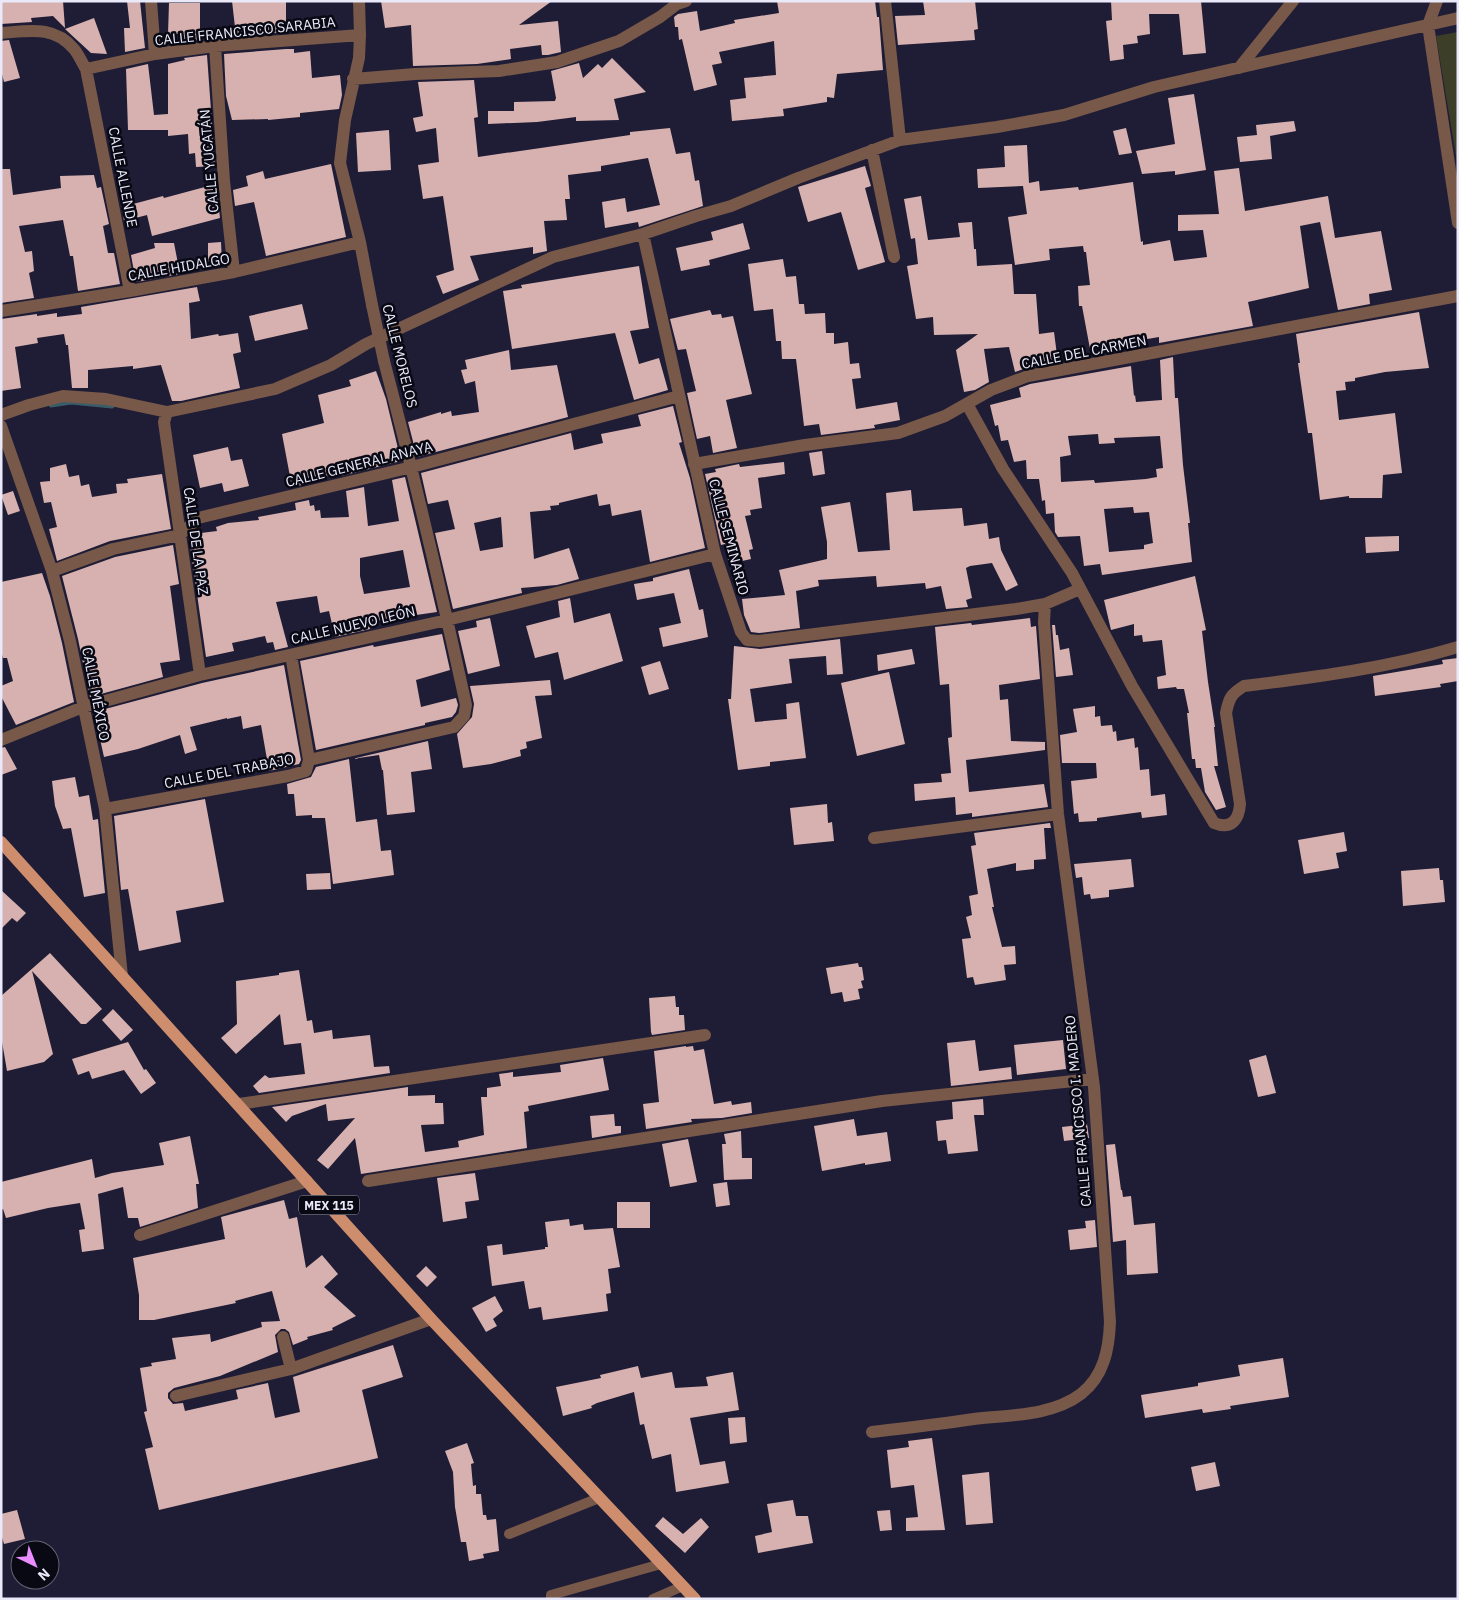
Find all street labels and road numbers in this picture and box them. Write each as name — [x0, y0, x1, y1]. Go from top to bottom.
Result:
street label: CALLE FRANCISCO SARABIA — [154, 13, 336, 49]
street label: CALLE YUCATÁN — [195, 109, 222, 214]
street label: CALLE ALLENDE — [104, 125, 142, 229]
street label: CALLE HIDALGO — [127, 249, 231, 285]
street label: CALLE MORELOS — [378, 302, 422, 410]
street label: CALLE DEL CARMEN — [1020, 331, 1148, 373]
street label: CALLE GENERAL ANAYA — [284, 437, 434, 491]
street label: CALLE SEMINARIO — [705, 477, 753, 597]
street label: CALLE DE LA PAZ — [180, 486, 212, 596]
street label: CALLE NUEVO LEÓN — [289, 601, 417, 648]
street label: CALLE MÉXICO — [78, 645, 115, 743]
street label: CALLE DEL TRABAJO — [162, 750, 296, 792]
street label: CALLE FRANCISCO I. MADERO — [1061, 1014, 1095, 1208]
road number: MEX 115 — [299, 1196, 359, 1214]

